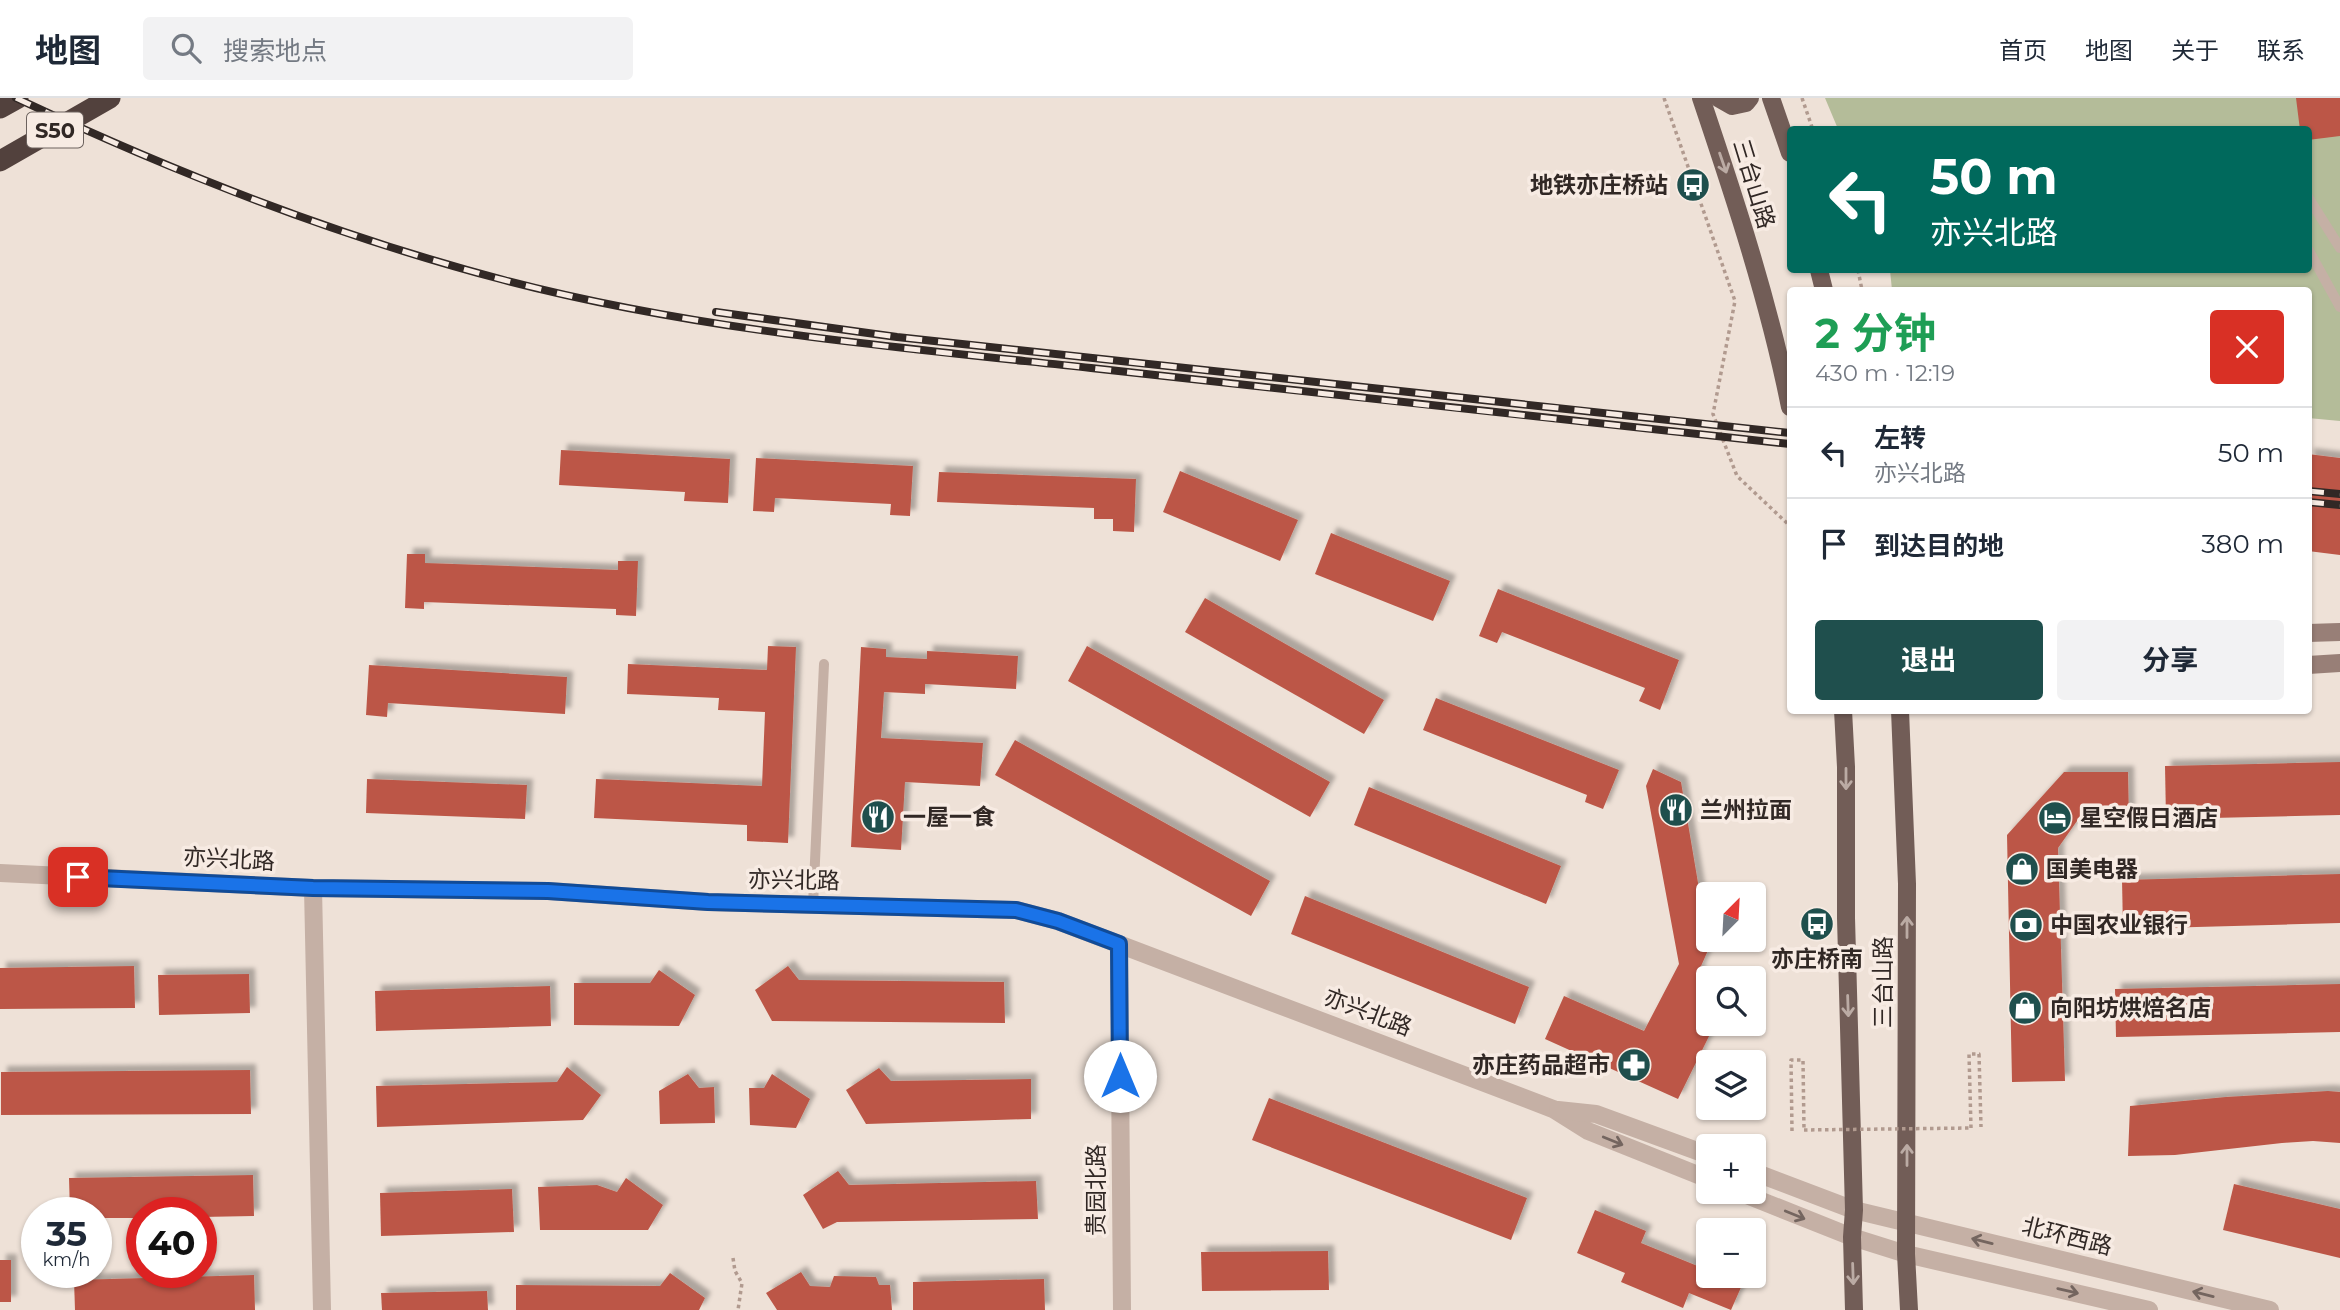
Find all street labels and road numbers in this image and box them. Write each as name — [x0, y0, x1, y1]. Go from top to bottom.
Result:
road number: S50 — [27, 112, 83, 148]
street label: 三台山路 — [1727, 136, 1781, 232]
street label: 亦兴北路 — [182, 843, 276, 875]
street label: 亦兴北路 — [748, 865, 840, 895]
street label: 三台山路 — [1869, 936, 1897, 1028]
street label: 亦兴北路 — [1320, 982, 1416, 1042]
street label: 贵园北路 — [1082, 1144, 1110, 1236]
street label: 北环西路 — [2019, 1211, 2115, 1261]

